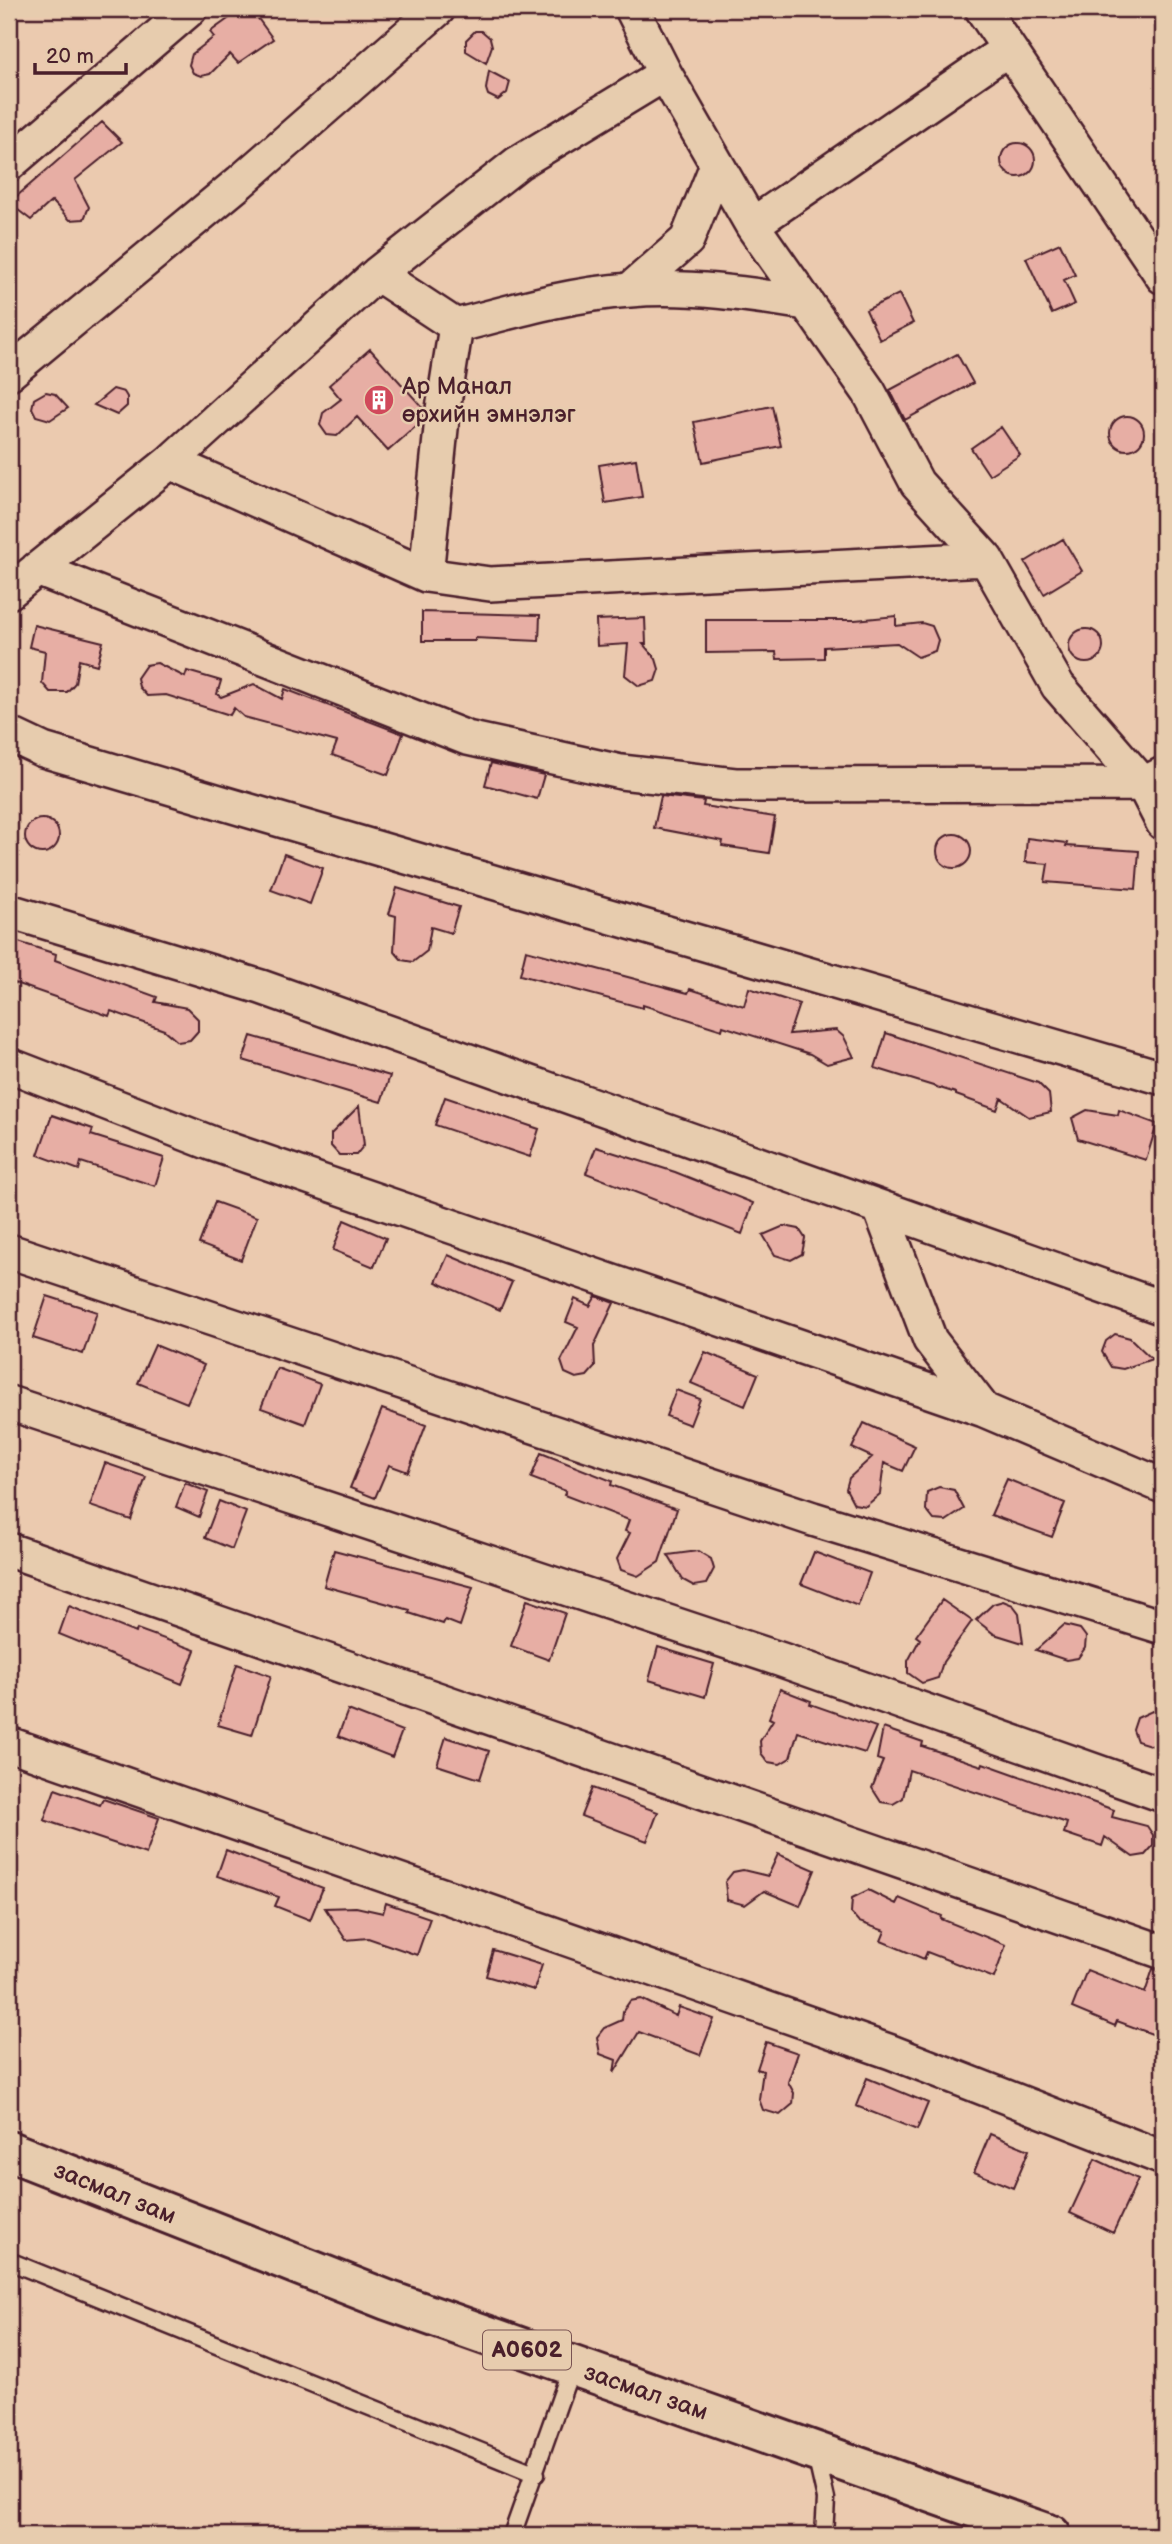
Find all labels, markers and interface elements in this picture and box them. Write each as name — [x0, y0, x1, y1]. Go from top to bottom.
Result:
scale bar — [35, 32, 126, 76]
text: 20 m — [46, 44, 94, 69]
place label: Ар Манал өрхийн эмнэлэг — [401, 372, 576, 429]
building icon: Ар Манал өрхийн эмнэлэг — [362, 383, 396, 417]
street label: засмал зам — [50, 2155, 180, 2231]
road number: A0602 — [483, 2330, 571, 2370]
street label: засмал зам — [580, 2357, 712, 2427]

